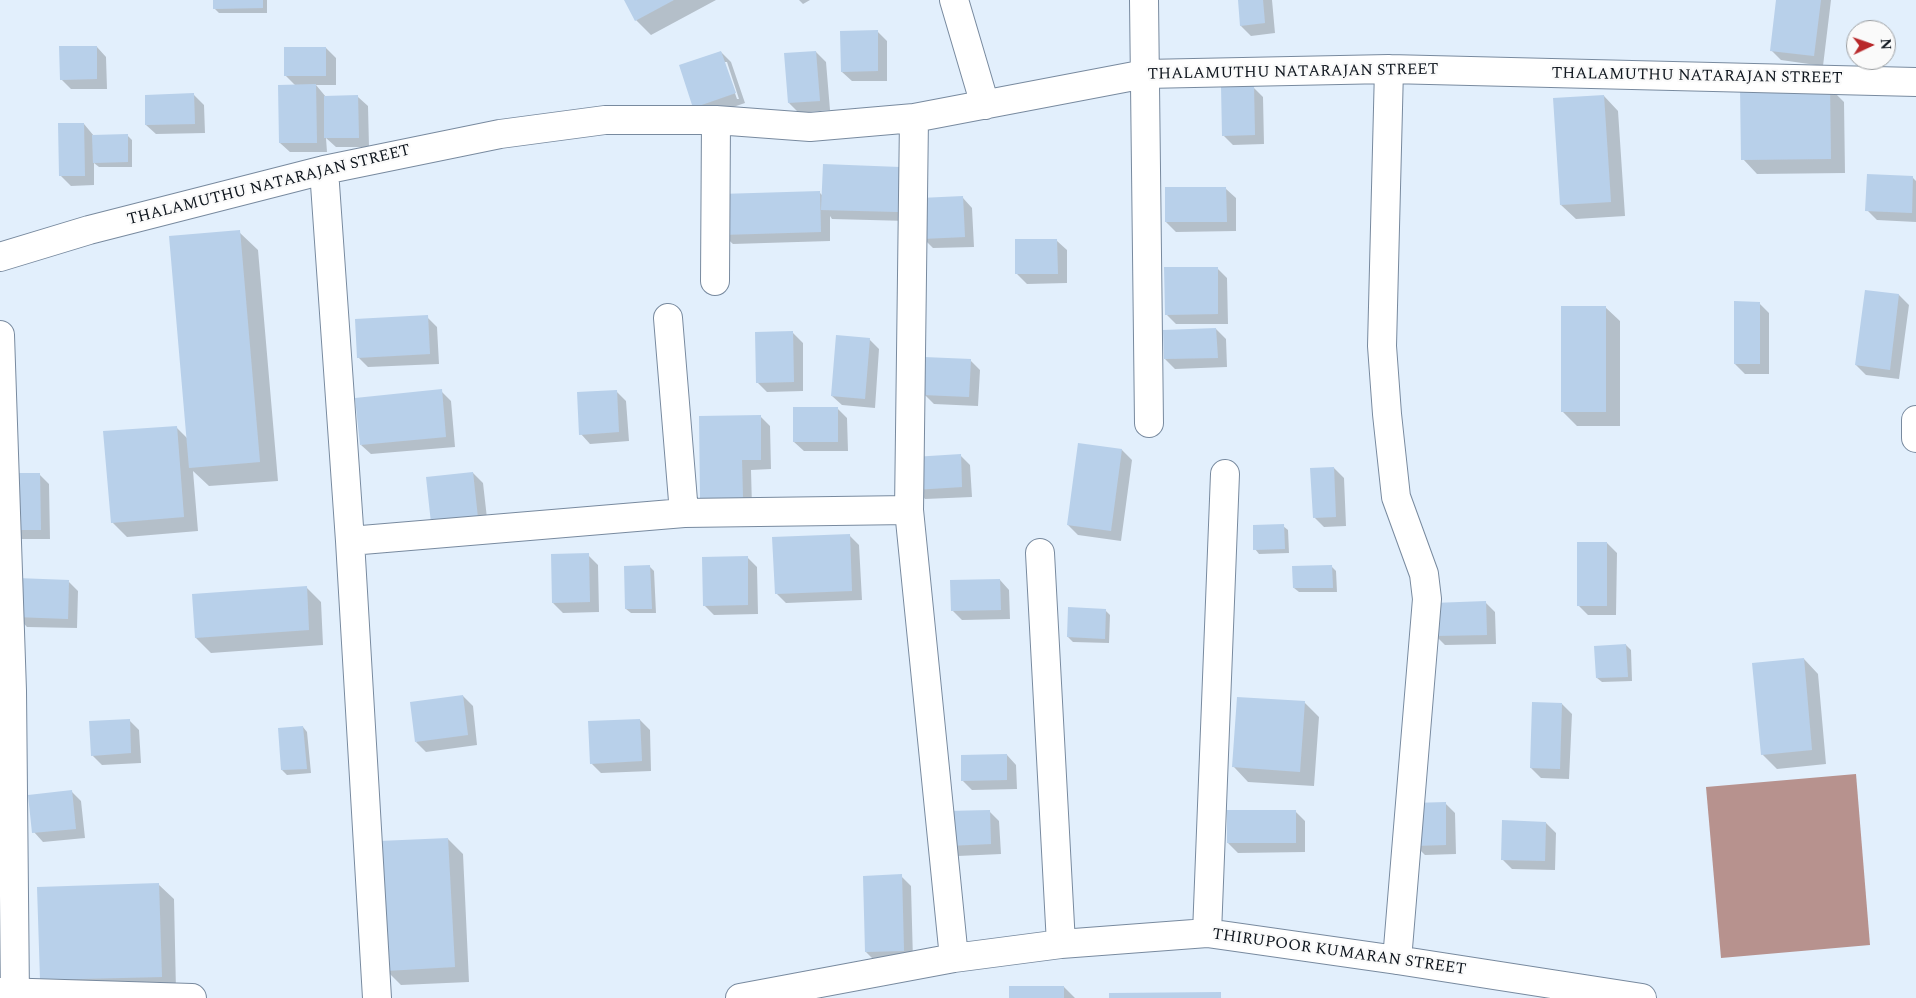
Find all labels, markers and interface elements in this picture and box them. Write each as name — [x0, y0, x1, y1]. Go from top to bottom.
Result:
north arrow — [1846, 20, 1896, 70]
text: N — [1875, 38, 1896, 51]
street label: THALAMUTHU NATARAJAN STREET — [1147, 61, 1439, 85]
street label: THALAMUTHU NATARAJAN STREET — [1551, 65, 1843, 89]
street label: THALAMUTHU NATARAJAN STREET — [125, 141, 413, 231]
street label: THIRUPOOR KUMARAN STREET — [1211, 926, 1467, 980]

